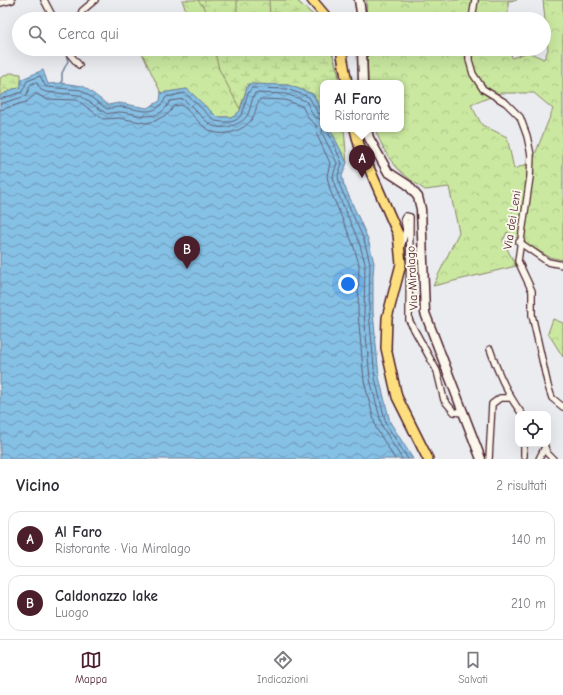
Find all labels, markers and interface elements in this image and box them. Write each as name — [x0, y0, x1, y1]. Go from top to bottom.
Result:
search box — [12, 12, 551, 56]
icon: search — [26, 23, 48, 45]
text: Cerca qui — [58, 25, 119, 43]
popup — [320, 80, 404, 132]
text: Al Faro — [335, 90, 382, 108]
text: Ristorante — [335, 108, 390, 123]
pin: A — [349, 145, 375, 178]
street label: Via dei Leni — [500, 189, 524, 251]
pin: B — [174, 236, 200, 269]
street label: Via Miralago — [403, 245, 421, 311]
your location — [338, 274, 358, 294]
map controls — [515, 411, 551, 447]
button: locate — [515, 411, 551, 447]
text: Vicino — [16, 476, 59, 495]
text: 2 risultati — [496, 478, 547, 493]
text: Al Faro — [55, 523, 102, 541]
text: A — [26, 532, 34, 547]
text: 140 m — [512, 532, 546, 547]
text: Ristorante · Via Miralago — [55, 541, 191, 556]
text: Caldonazzo lake — [55, 587, 158, 605]
text: B — [26, 596, 34, 611]
text: 210 m — [511, 596, 546, 611]
text: Luogo — [55, 605, 89, 620]
tab: Mappa — [75, 649, 107, 686]
tab: Indicazioni — [257, 649, 308, 686]
tab: Salvati — [458, 649, 488, 686]

